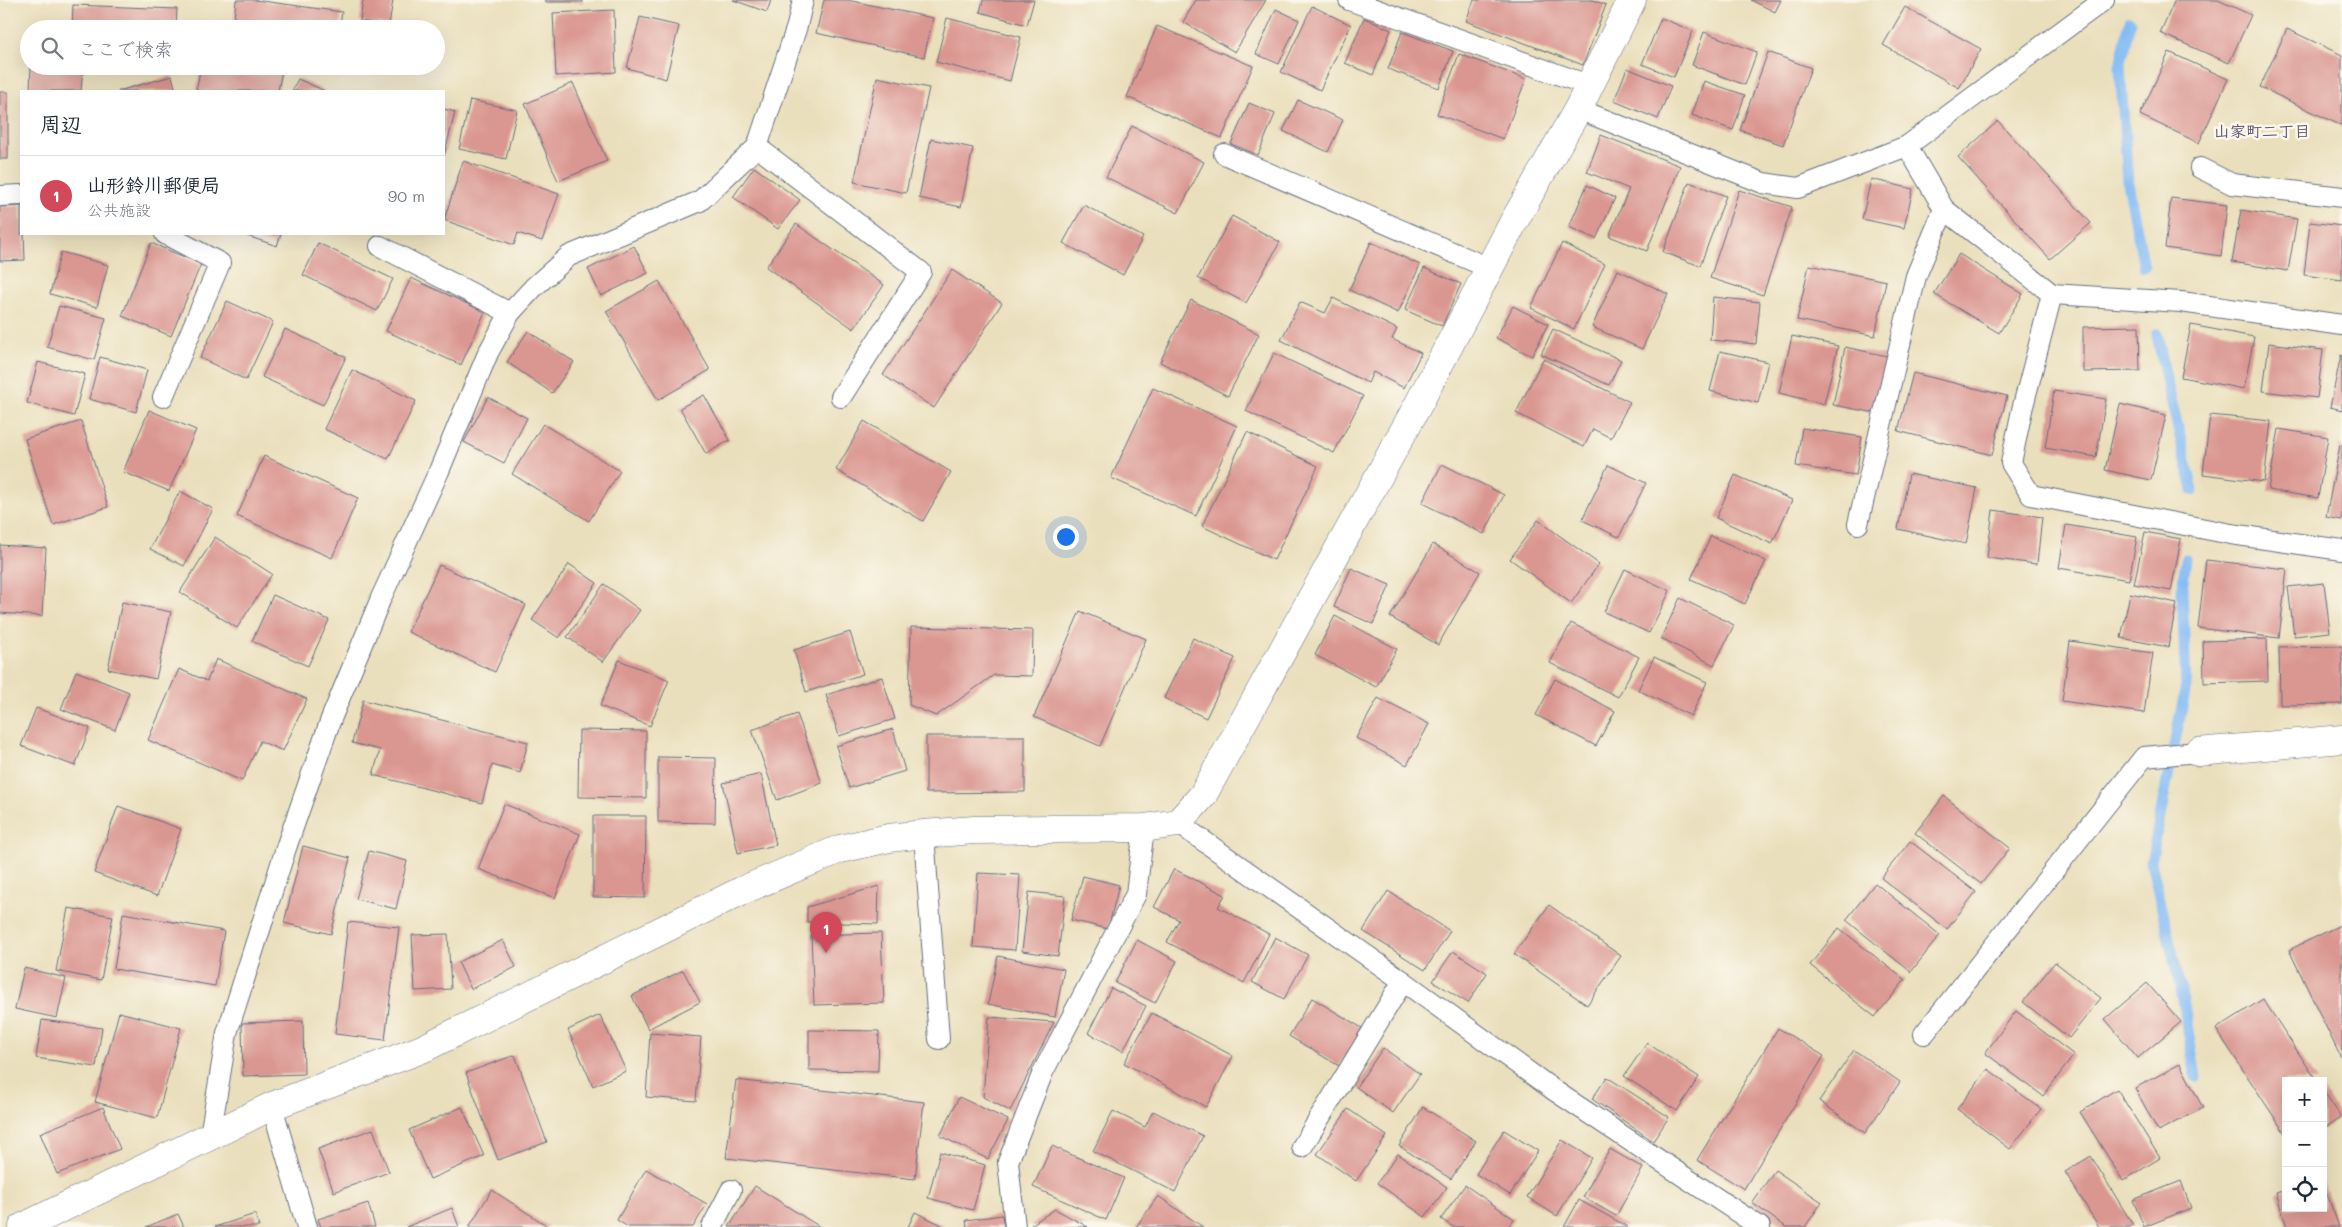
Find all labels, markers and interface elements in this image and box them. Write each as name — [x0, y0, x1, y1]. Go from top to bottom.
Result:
search box — [20, 20, 445, 75]
icon: search — [38, 34, 66, 62]
text: ここで検索 — [78, 36, 173, 61]
text: 周辺 — [40, 110, 82, 137]
district label: 山家町二丁目 — [2214, 120, 2310, 141]
text: 山形鈴川郵便局 — [87, 172, 220, 197]
text: 1 — [52, 185, 60, 206]
text: 90 m — [388, 185, 425, 206]
text: 公共施設 — [87, 199, 151, 220]
your location — [1053, 524, 1079, 550]
pin: 1 — [810, 912, 842, 953]
map controls — [2282, 1077, 2327, 1212]
button: + — [2282, 1077, 2327, 1122]
button: − — [2282, 1122, 2327, 1167]
button: locate — [2282, 1167, 2327, 1212]

